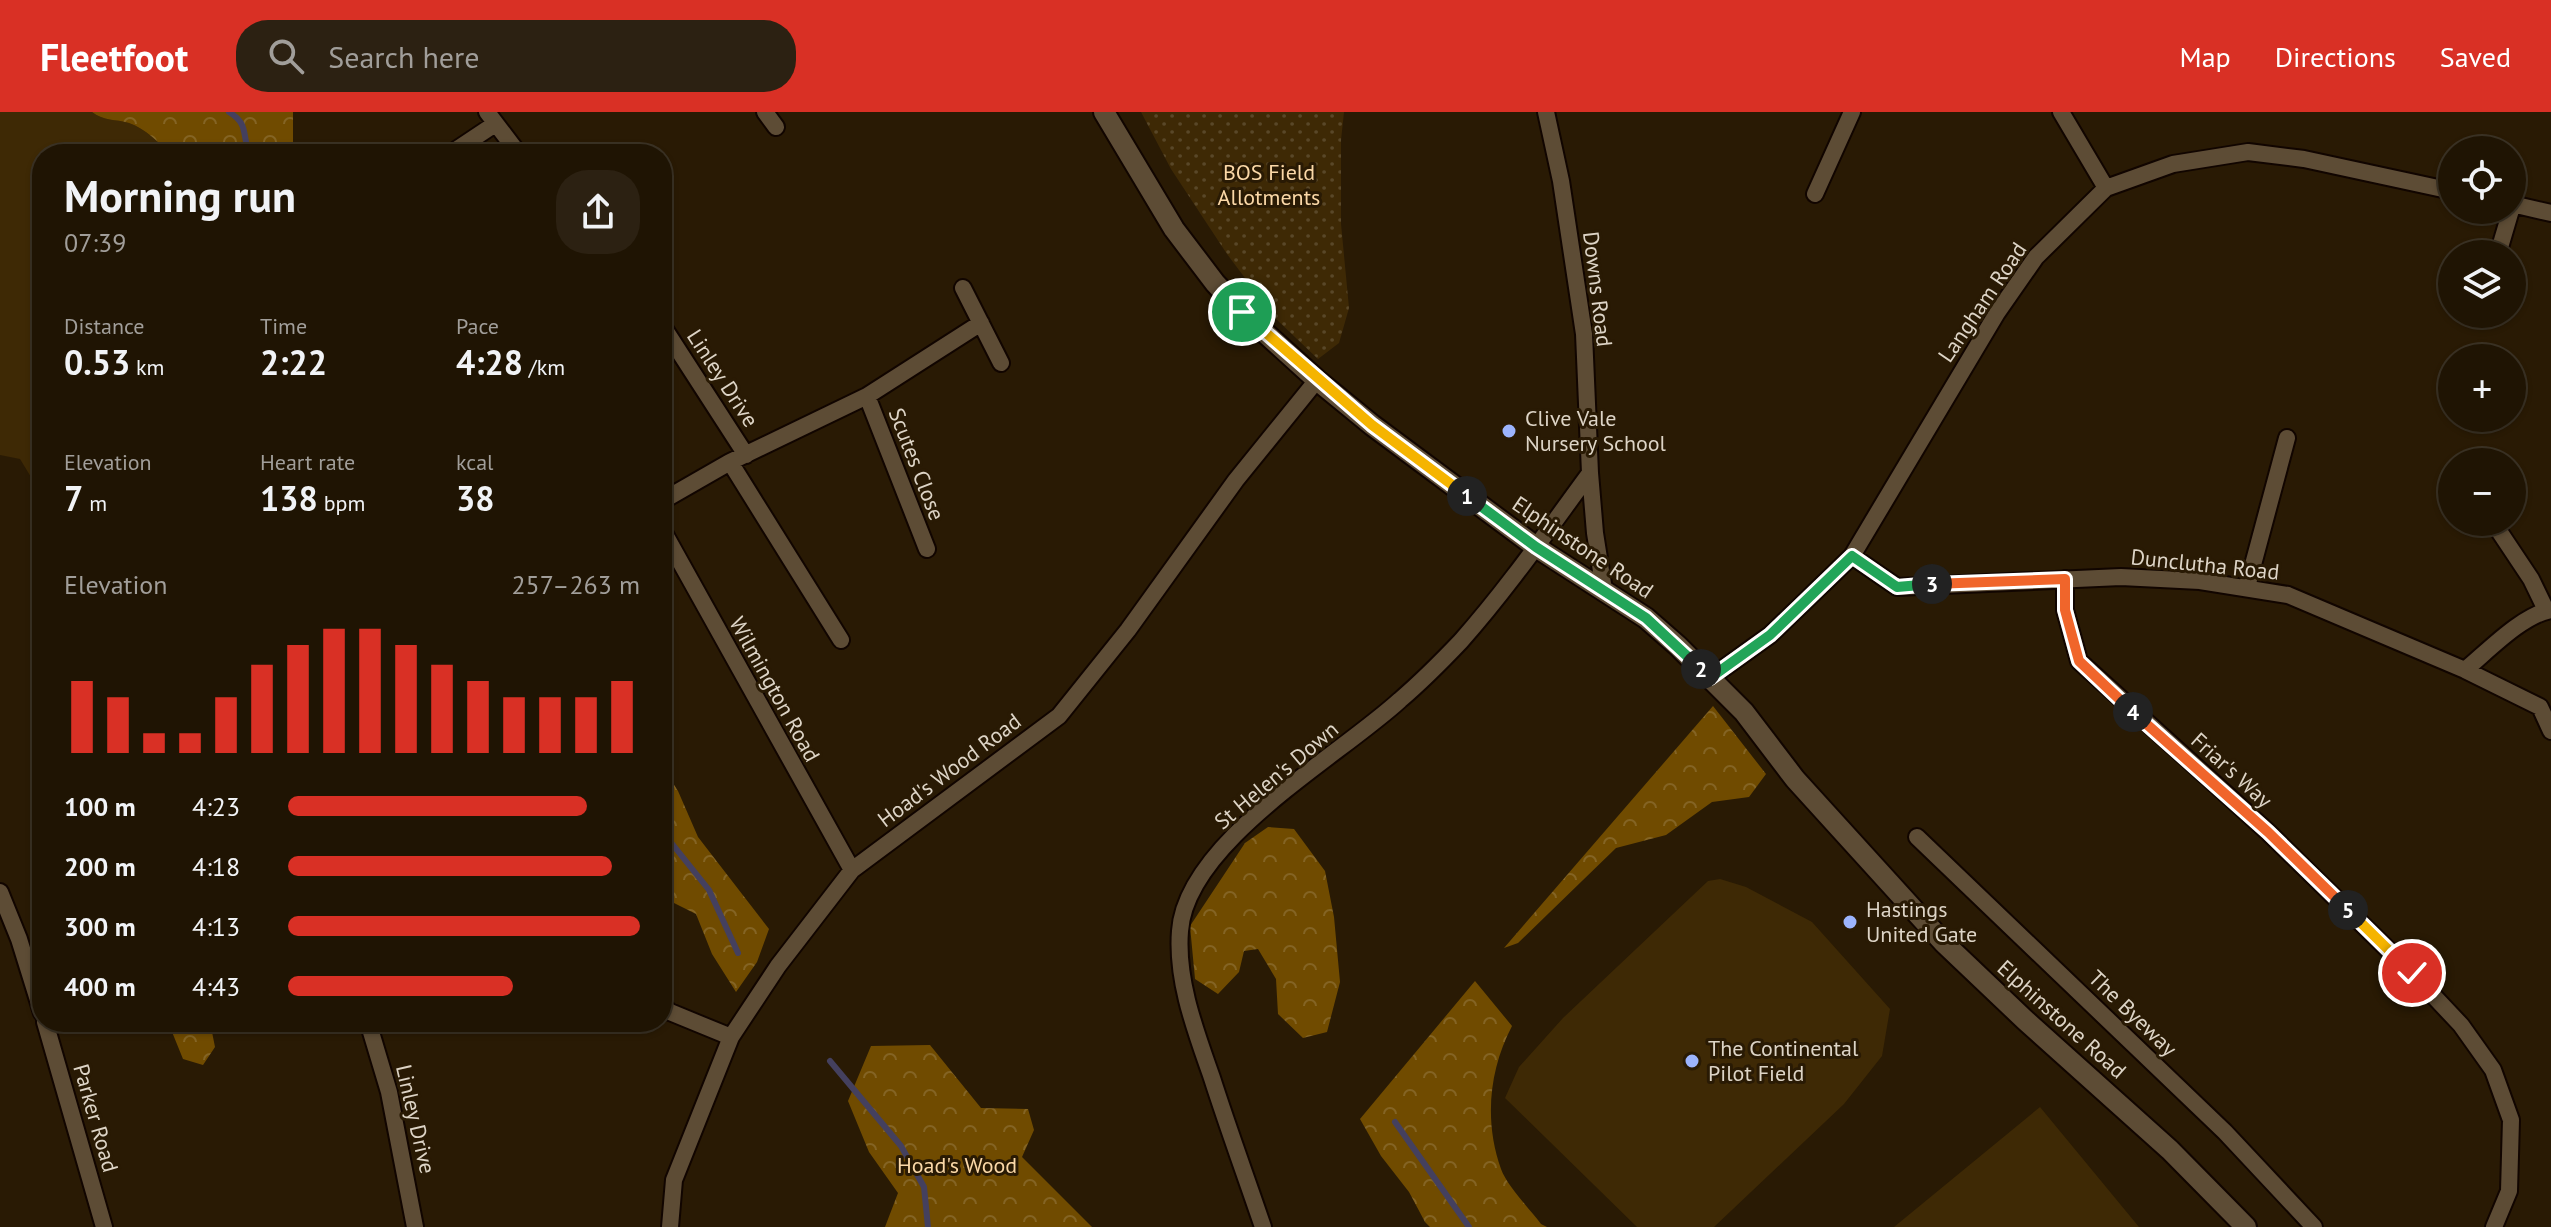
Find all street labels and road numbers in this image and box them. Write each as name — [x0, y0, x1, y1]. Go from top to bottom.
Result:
street label: Downs Road — [1577, 230, 1619, 348]
street label: Langham Road — [1932, 237, 2032, 367]
street label: Linley Drive — [681, 324, 765, 432]
street label: Scutes Close — [883, 404, 951, 524]
street label: Elphinstone Road — [1507, 490, 1659, 604]
street label: Dunclutha Road — [2129, 542, 2281, 586]
street label: Wilmington Road — [724, 612, 826, 766]
street label: Hoad's Wood Road — [872, 707, 1026, 833]
street label: St Helen's Down — [1208, 715, 1344, 835]
street label: Friar's Way — [2186, 726, 2279, 814]
street label: Elphinstone Road — [1992, 954, 2132, 1084]
street label: The Byeway — [2083, 964, 2184, 1063]
street label: Parker Road — [67, 1061, 125, 1175]
street label: Linley Drive — [390, 1062, 442, 1176]

